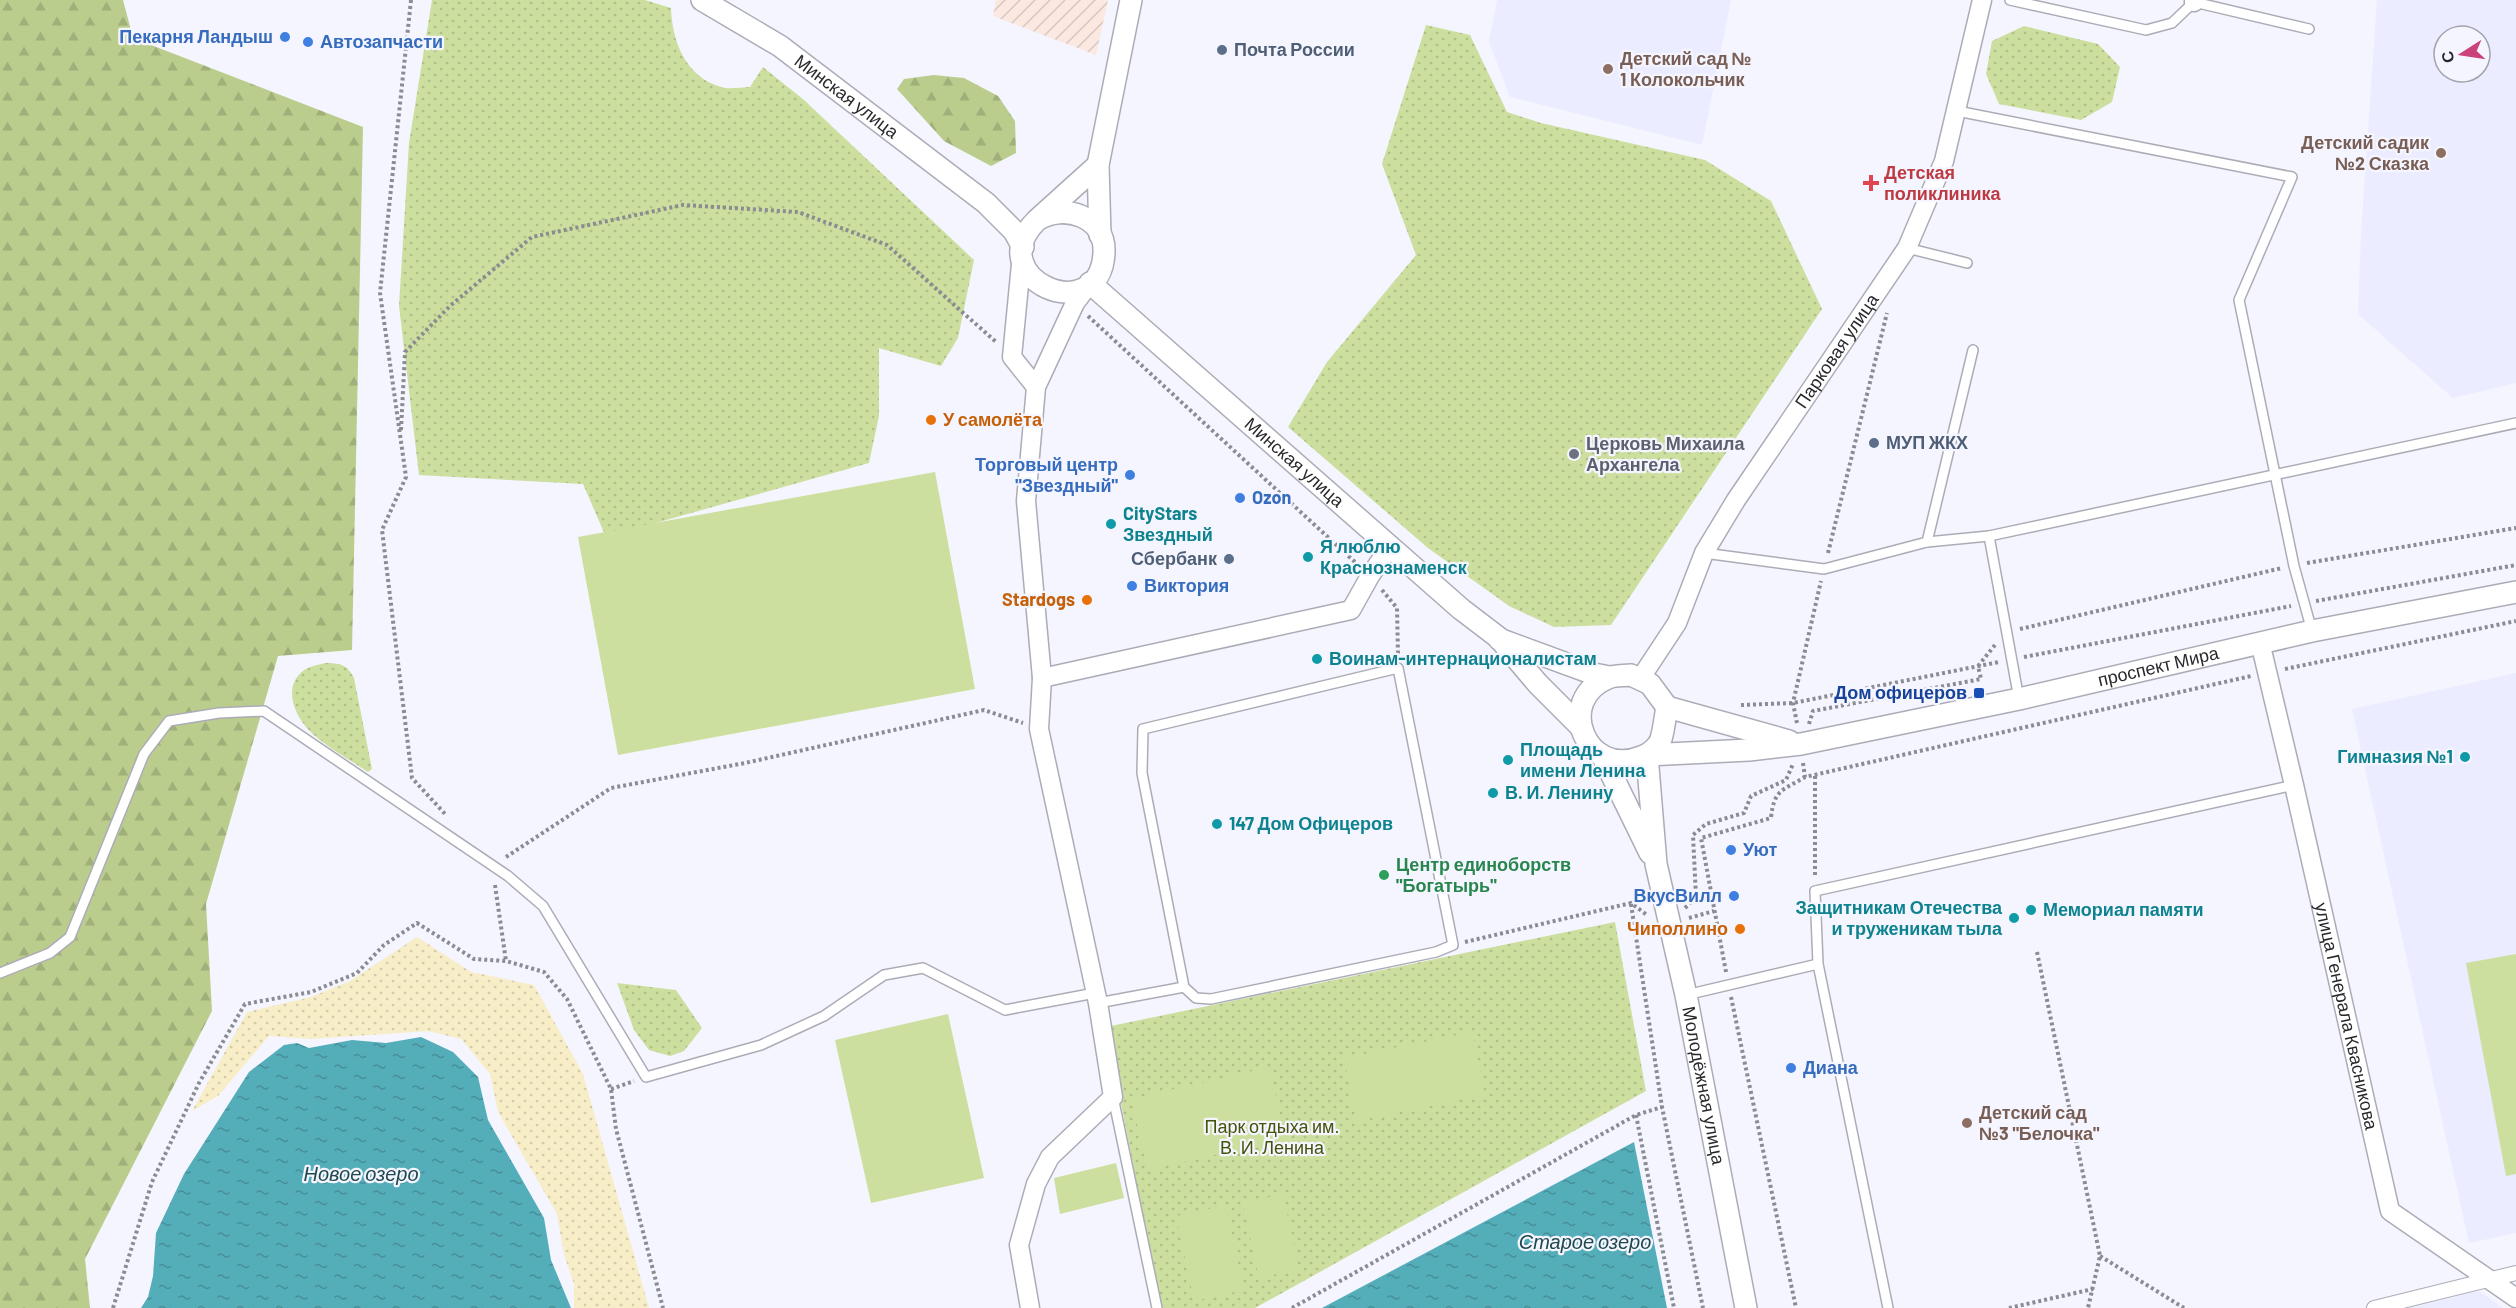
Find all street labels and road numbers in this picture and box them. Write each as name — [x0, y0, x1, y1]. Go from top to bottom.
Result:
street label: Минская улица — [791, 49, 904, 143]
street label: Парковая улица — [1790, 288, 1883, 412]
street label: Минская улица — [1241, 412, 1350, 512]
street label: проспект Мира — [2095, 641, 2222, 690]
street label: улица Генерала Квасникова — [2311, 900, 2384, 1133]
street label: Молодёжная улица — [1678, 1004, 1730, 1167]

